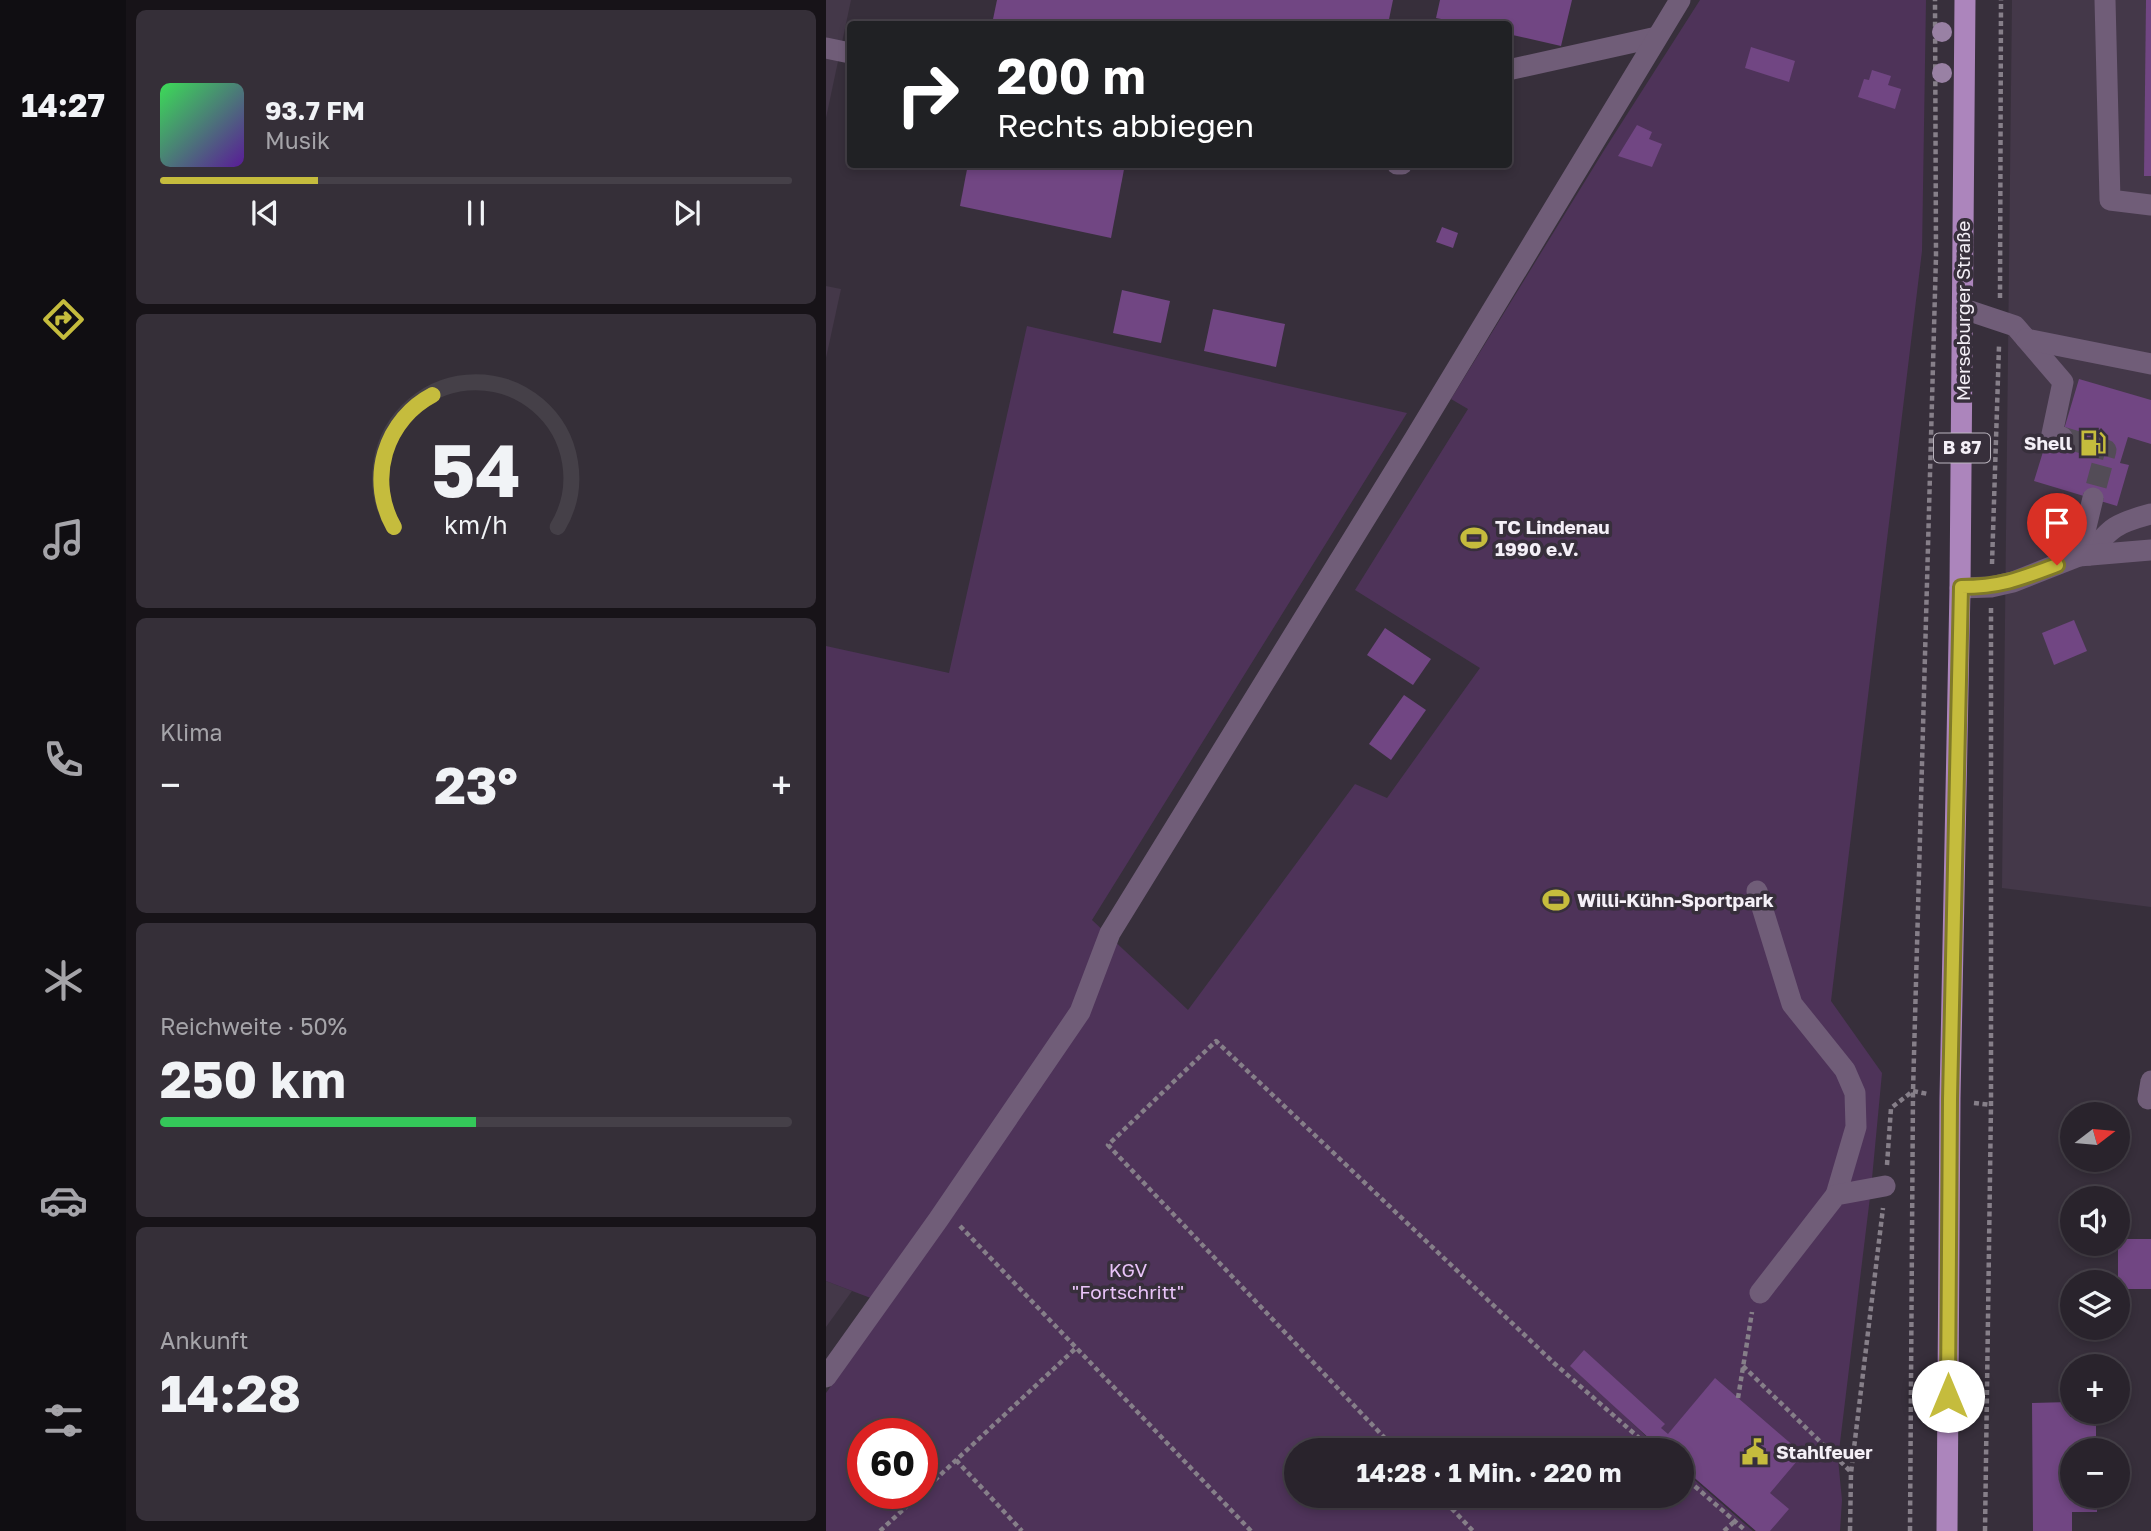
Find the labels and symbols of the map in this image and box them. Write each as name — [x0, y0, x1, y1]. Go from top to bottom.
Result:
street label: Merseburger Straße — [1951, 221, 1974, 401]
fuel station icon: Shell — [2078, 428, 2108, 458]
place label: Shell — [2024, 431, 2072, 454]
road number: B 87 — [1934, 434, 1990, 462]
pin — [2027, 493, 2087, 565]
place label: TC Lindenau 1990 e.V. — [1495, 515, 1610, 560]
sports icon: TC Lindenau 1990 e.V. — [1459, 523, 1489, 553]
sports icon: Willi-Kühn-Sportpark — [1541, 885, 1571, 915]
place label: Willi-Kühn-Sportpark — [1577, 888, 1774, 911]
north arrow — [2060, 1102, 2130, 1172]
park label: KGV "Fortschritt" — [1072, 1258, 1184, 1303]
position arrow — [1911, 1359, 1985, 1433]
speed limit sign: 60 — [847, 1418, 938, 1509]
public building icon: Stahlfeuer — [1740, 1437, 1770, 1467]
place label: Stahlfeuer — [1776, 1440, 1873, 1463]

